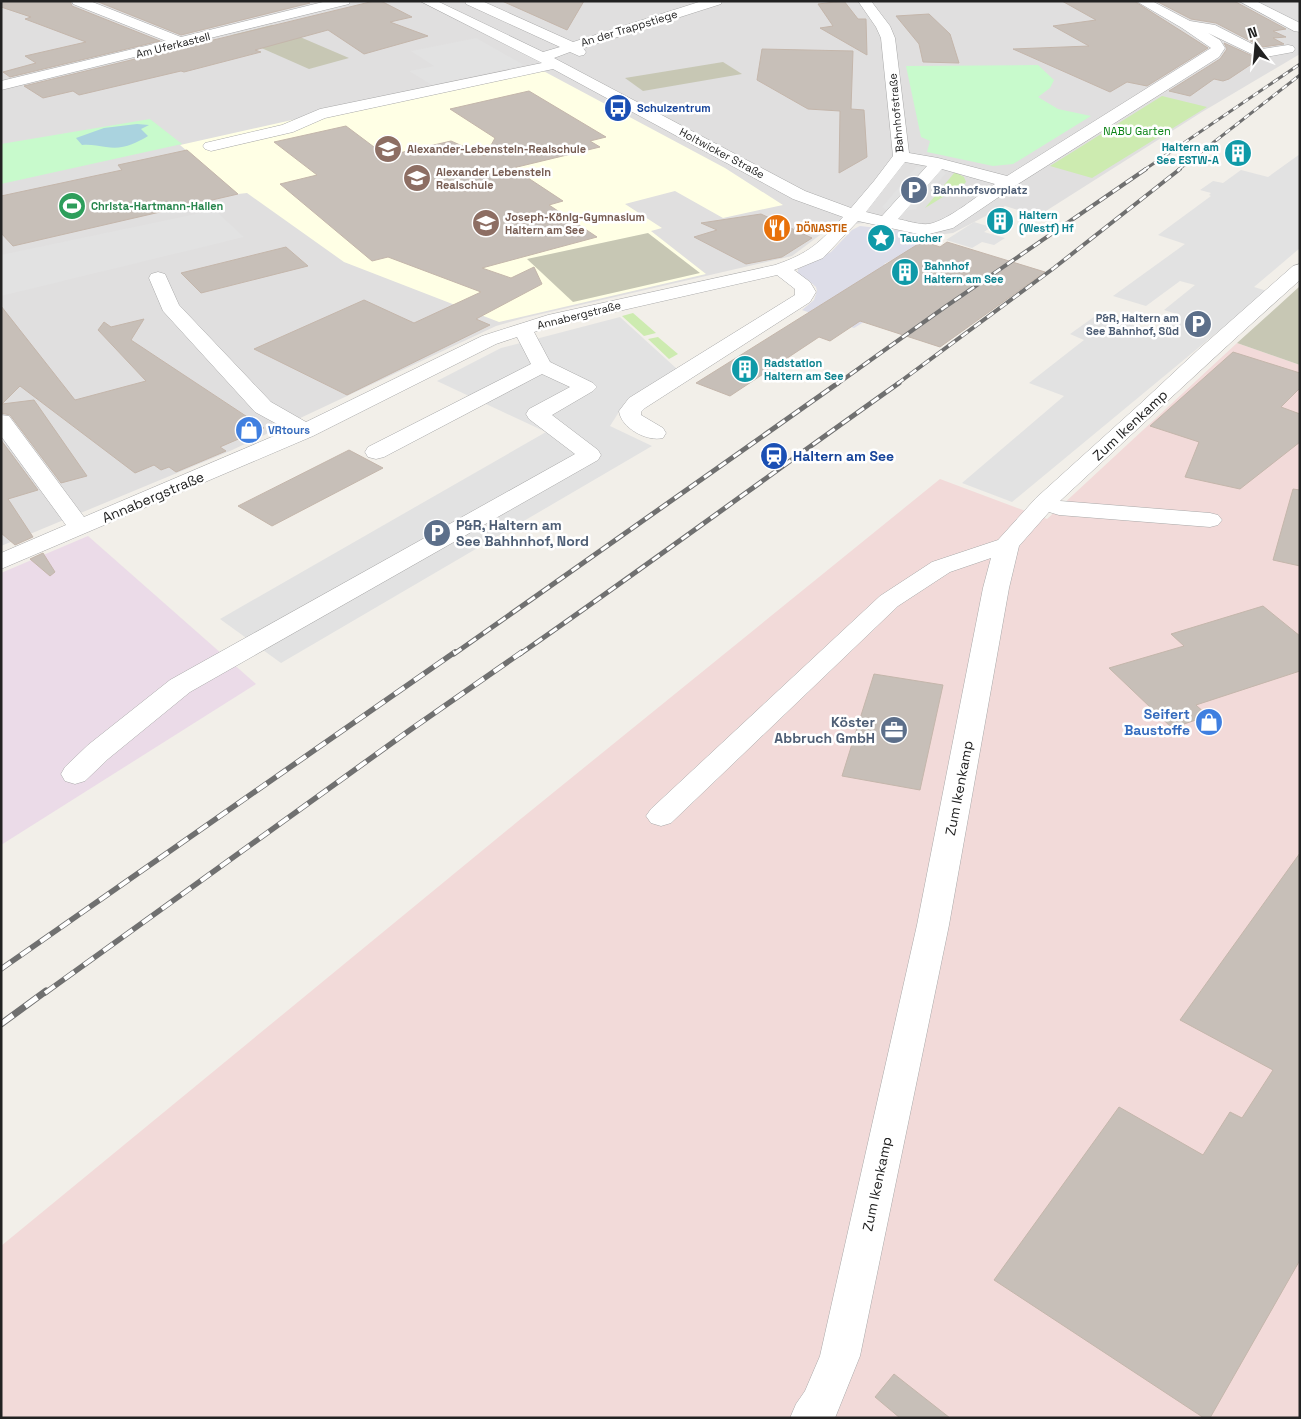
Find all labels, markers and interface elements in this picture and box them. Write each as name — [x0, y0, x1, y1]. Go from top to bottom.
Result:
street label: An der Trappstiege — [579, 7, 679, 49]
north arrow — [1231, 20, 1281, 70]
text: N — [1245, 23, 1259, 42]
street label: Am Uferkastell — [134, 29, 212, 61]
street label: Bahnhofstraße — [886, 73, 906, 153]
bus stop icon: Schulzentrum — [603, 93, 633, 123]
place label: Schulzentrum — [637, 101, 711, 115]
park label: NABU Garten — [1103, 124, 1171, 138]
street label: Holtwicker Straße — [677, 125, 767, 181]
school or university icon: Alexander-Lebenstein-Realschule — [373, 134, 403, 164]
building icon: Haltern am See ESTW-A — [1223, 138, 1253, 168]
place label: Haltern am See ESTW-A — [1156, 140, 1219, 167]
place label: Alexander-Lebenstein-Realschule — [407, 142, 586, 156]
school or university icon: Alexander Lebenstein Realschule — [402, 163, 432, 193]
place label: Alexander Lebenstein Realschule — [436, 165, 551, 192]
parking icon: Bahnhofsvorplatz — [899, 175, 929, 205]
place label: Bahnhofsvorplatz — [933, 183, 1028, 197]
sports icon: Christa-Hartmann-Hallen — [57, 191, 87, 221]
place label: Christa-Hartmann-Hallen — [91, 199, 224, 213]
building icon: Haltern (Westf) Hf — [985, 206, 1015, 236]
school or university icon: Joseph-König-Gymnasium Haltern am See — [471, 208, 501, 238]
place label: Haltern (Westf) Hf — [1019, 208, 1074, 236]
place label: Joseph-König-Gymnasium Haltern am See — [505, 210, 645, 237]
restaurant icon: DÖNASTIE — [762, 213, 792, 243]
place label: DÖNASTIE — [796, 221, 847, 235]
place icon: Taucher — [866, 223, 896, 253]
place label: Taucher — [900, 231, 943, 245]
building icon: Bahnhof Haltern am See — [890, 257, 920, 287]
place label: Bahnhof Haltern am See — [924, 259, 1004, 286]
street label: Annabergstraße — [536, 298, 622, 332]
parking icon: P&R, Haltern am See Bahnhof, Süd — [1183, 309, 1213, 339]
place label: P&R, Haltern am See Bahnhof, Süd — [1086, 311, 1179, 338]
building icon: Radstation Haltern am See — [730, 354, 760, 384]
place label: Radstation Haltern am See — [764, 356, 844, 383]
street label: Zum Ikenkamp — [1089, 386, 1171, 464]
shop icon: VRtours — [234, 415, 264, 445]
place label: VRtours — [268, 423, 310, 437]
station icon: Haltern am See — [759, 441, 789, 471]
place label: Haltern am See — [793, 447, 894, 465]
street label: Annabergstraße — [99, 467, 207, 527]
place label: P&R, Haltern am See Bahhnhof, Nord — [456, 516, 589, 550]
parking icon: P&R, Haltern am See Bahhnhof, Nord — [422, 518, 452, 548]
place label: Seifert Baustoffe — [1124, 705, 1190, 739]
shop icon: Seifert Baustoffe — [1194, 707, 1224, 737]
place label: Köster Abbruch GmbH — [774, 713, 875, 747]
office icon: Köster Abbruch GmbH — [879, 715, 909, 745]
street label: Zum Ikenkamp — [941, 739, 977, 837]
street label: Zum Ikenkamp — [858, 1135, 896, 1233]

